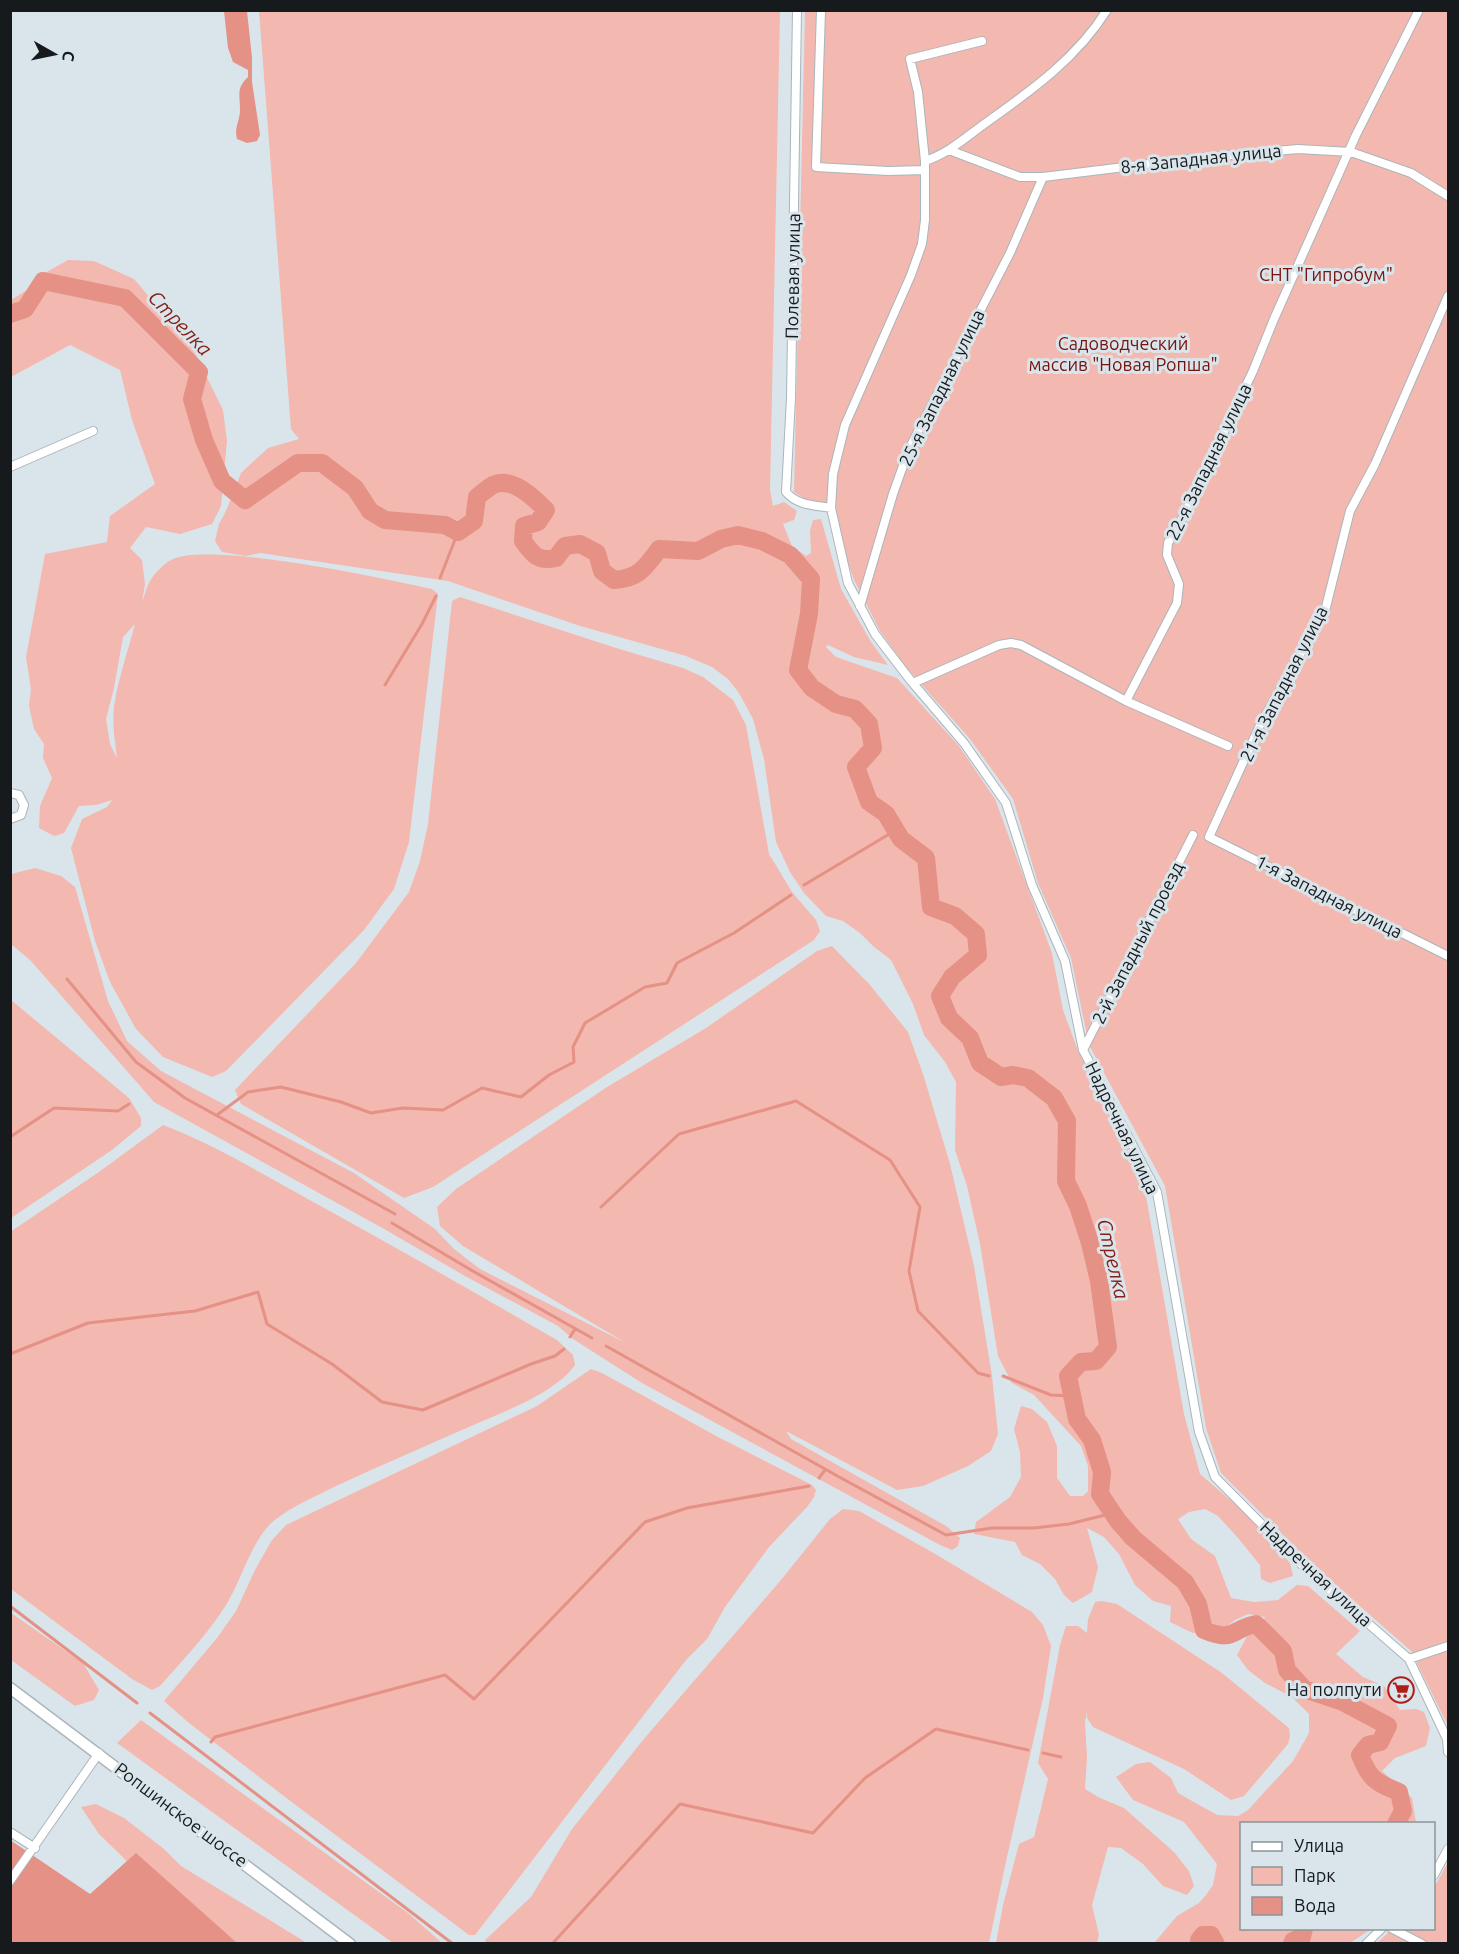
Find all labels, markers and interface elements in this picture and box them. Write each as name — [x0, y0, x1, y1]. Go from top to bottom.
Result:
north arrow — [24, 24, 84, 84]
text: С — [59, 50, 79, 63]
street label: 8-я Западная улица — [1120, 140, 1282, 176]
street label: Полевая улица — [781, 213, 803, 339]
park label: СНТ "Гипробум" — [1259, 264, 1393, 284]
water label: Стрелка — [144, 285, 217, 360]
street label: 25-я Западная улица — [894, 306, 988, 469]
park label: Садоводческий массив "Новая Ропша" — [1028, 333, 1218, 374]
street label: 22-я Западная улица — [1161, 380, 1255, 543]
street label: 21-я Западная улица — [1235, 603, 1331, 765]
street label: 1-я Западная улица — [1253, 851, 1406, 942]
street label: 2-й Западный проезд — [1088, 858, 1187, 1027]
street label: Надречная улица — [1082, 1058, 1164, 1197]
water label: Стрелка — [1093, 1217, 1134, 1301]
street label: Надречная улица — [1257, 1516, 1377, 1630]
supermarket icon: На полпути — [1386, 1675, 1416, 1705]
place label: На полпути — [1287, 1679, 1382, 1699]
street label: Ропшинское шоссе — [111, 1758, 252, 1871]
legend — [1240, 1822, 1435, 1930]
text: Улица — [1294, 1835, 1344, 1855]
text: Парк — [1294, 1865, 1335, 1885]
text: Вода — [1294, 1895, 1336, 1915]

